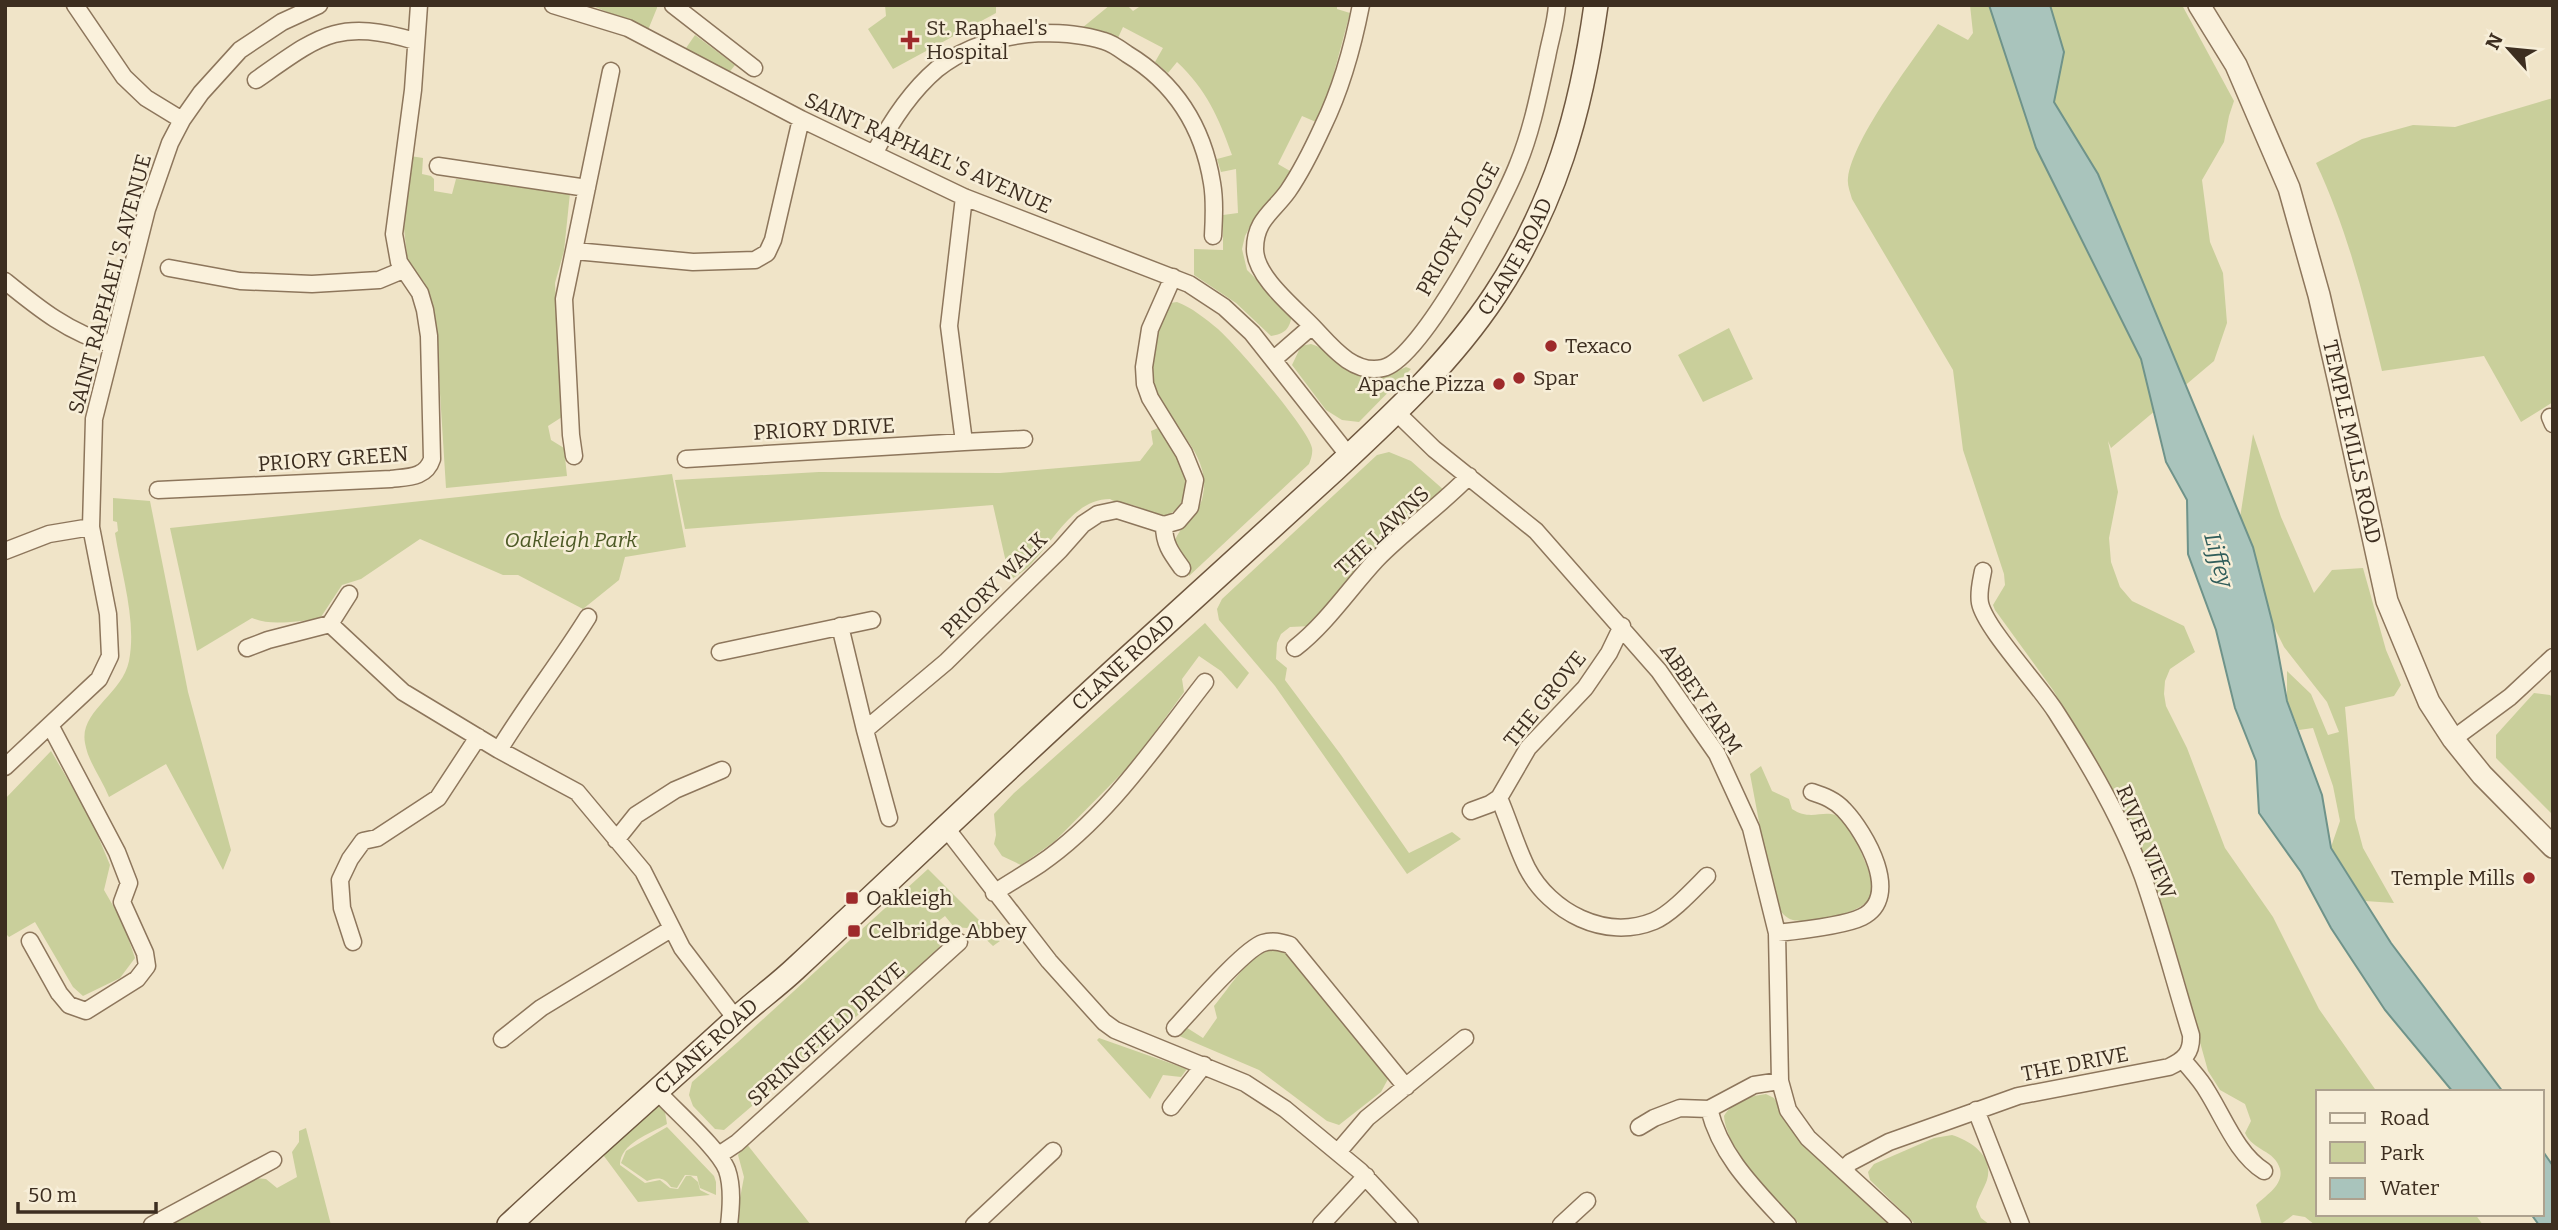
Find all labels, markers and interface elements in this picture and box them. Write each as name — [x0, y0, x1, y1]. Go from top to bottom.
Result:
north arrow — [2474, 14, 2544, 84]
place label: St. Raphael's Hospital — [926, 15, 1048, 65]
text: N — [2481, 29, 2508, 53]
marker: St. Raphael's Hospital — [900, 30, 920, 50]
street label: SAINT RAPHAEL'S AVENUE — [800, 87, 1056, 219]
street label: SAINT RAPHAEL'S AVENUE — [63, 151, 157, 417]
street label: PRIORY LODGE — [1410, 157, 1506, 301]
street label: CLANE ROAD — [1472, 194, 1558, 321]
place label: Texaco — [1565, 333, 1632, 359]
marker: Texaco — [1543, 338, 1559, 354]
street label: TEMPLE MILLS ROAD — [2317, 338, 2387, 546]
place label: Spar — [1533, 365, 1578, 391]
marker: Spar — [1511, 370, 1527, 386]
place label: Apache Pizza — [1357, 371, 1485, 397]
marker: Apache Pizza — [1491, 376, 1507, 392]
street label: PRIORY DRIVE — [752, 412, 896, 446]
street label: PRIORY GREEN — [257, 441, 409, 477]
street label: THE LAWNS — [1329, 481, 1435, 581]
street label: PRIORY WALK — [936, 526, 1053, 643]
park label: Oakleigh Park — [505, 527, 638, 553]
water label: Liffey — [2198, 530, 2240, 592]
street label: CLANE ROAD — [1066, 609, 1180, 716]
street label: ABBEY FARM — [1655, 639, 1747, 759]
street label: THE GROVE — [1498, 646, 1592, 752]
street label: RIVER VIEW — [2110, 781, 2182, 903]
place label: Temple Mills — [2391, 865, 2515, 891]
marker: Temple Mills — [2521, 870, 2537, 886]
place label: Oakleigh — [866, 885, 953, 911]
marker: Oakleigh — [844, 890, 860, 906]
place label: Celbridge Abbey — [868, 918, 1027, 944]
marker: Celbridge Abbey — [846, 923, 862, 939]
street label: SPRINGFIELD DRIVE — [742, 956, 910, 1112]
street label: CLANE ROAD — [649, 993, 763, 1100]
street label: THE DRIVE — [2019, 1041, 2131, 1087]
legend — [2316, 1090, 2544, 1216]
text: Road — [2380, 1105, 2429, 1131]
text: Park — [2380, 1140, 2424, 1166]
scale bar — [18, 1170, 156, 1214]
text: Water — [2380, 1175, 2439, 1201]
text: 50 m — [28, 1182, 77, 1208]

